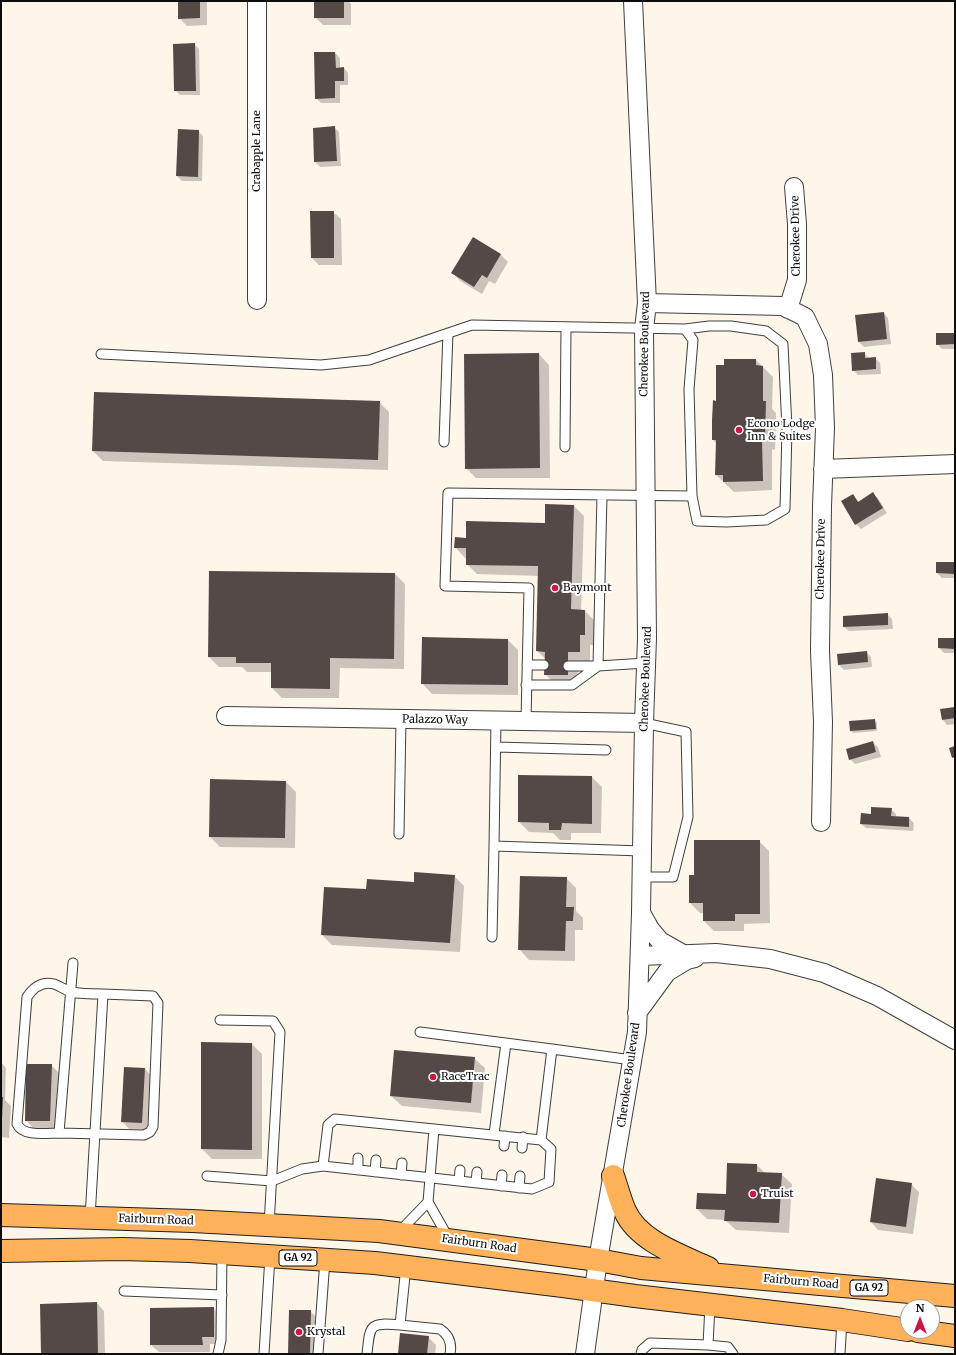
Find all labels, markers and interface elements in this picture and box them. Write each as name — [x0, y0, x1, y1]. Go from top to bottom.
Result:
street label: Crabapple Lane — [250, 110, 264, 192]
street label: Cherokee Drive — [789, 196, 803, 276]
street label: Cherokee Boulevard — [637, 291, 653, 397]
place label: Econo Lodge Inn & Suites — [747, 417, 815, 443]
marker: Econo Lodge Inn & Suites — [734, 425, 744, 435]
street label: Cherokee Drive — [814, 519, 828, 599]
place label: Baymont — [563, 581, 612, 595]
marker: Baymont — [550, 583, 560, 593]
street label: Cherokee Boulevard — [638, 626, 654, 732]
street label: Palazzo Way — [402, 713, 468, 727]
street label: Cherokee Boulevard — [615, 1022, 643, 1128]
place label: RaceTrac — [441, 1070, 490, 1084]
marker: RaceTrac — [428, 1072, 438, 1082]
place label: Truist — [761, 1187, 794, 1201]
marker: Truist — [748, 1189, 758, 1199]
street label: Fairburn Road — [118, 1212, 194, 1228]
street label: Fairburn Road — [441, 1232, 517, 1256]
road number: GA 92 — [279, 1250, 317, 1266]
street label: Fairburn Road — [763, 1272, 839, 1292]
road number: GA 92 — [850, 1280, 888, 1296]
north arrow — [900, 1299, 940, 1339]
text: N — [916, 1301, 924, 1315]
place label: Krystal — [307, 1325, 345, 1339]
marker: Krystal — [294, 1327, 304, 1337]

